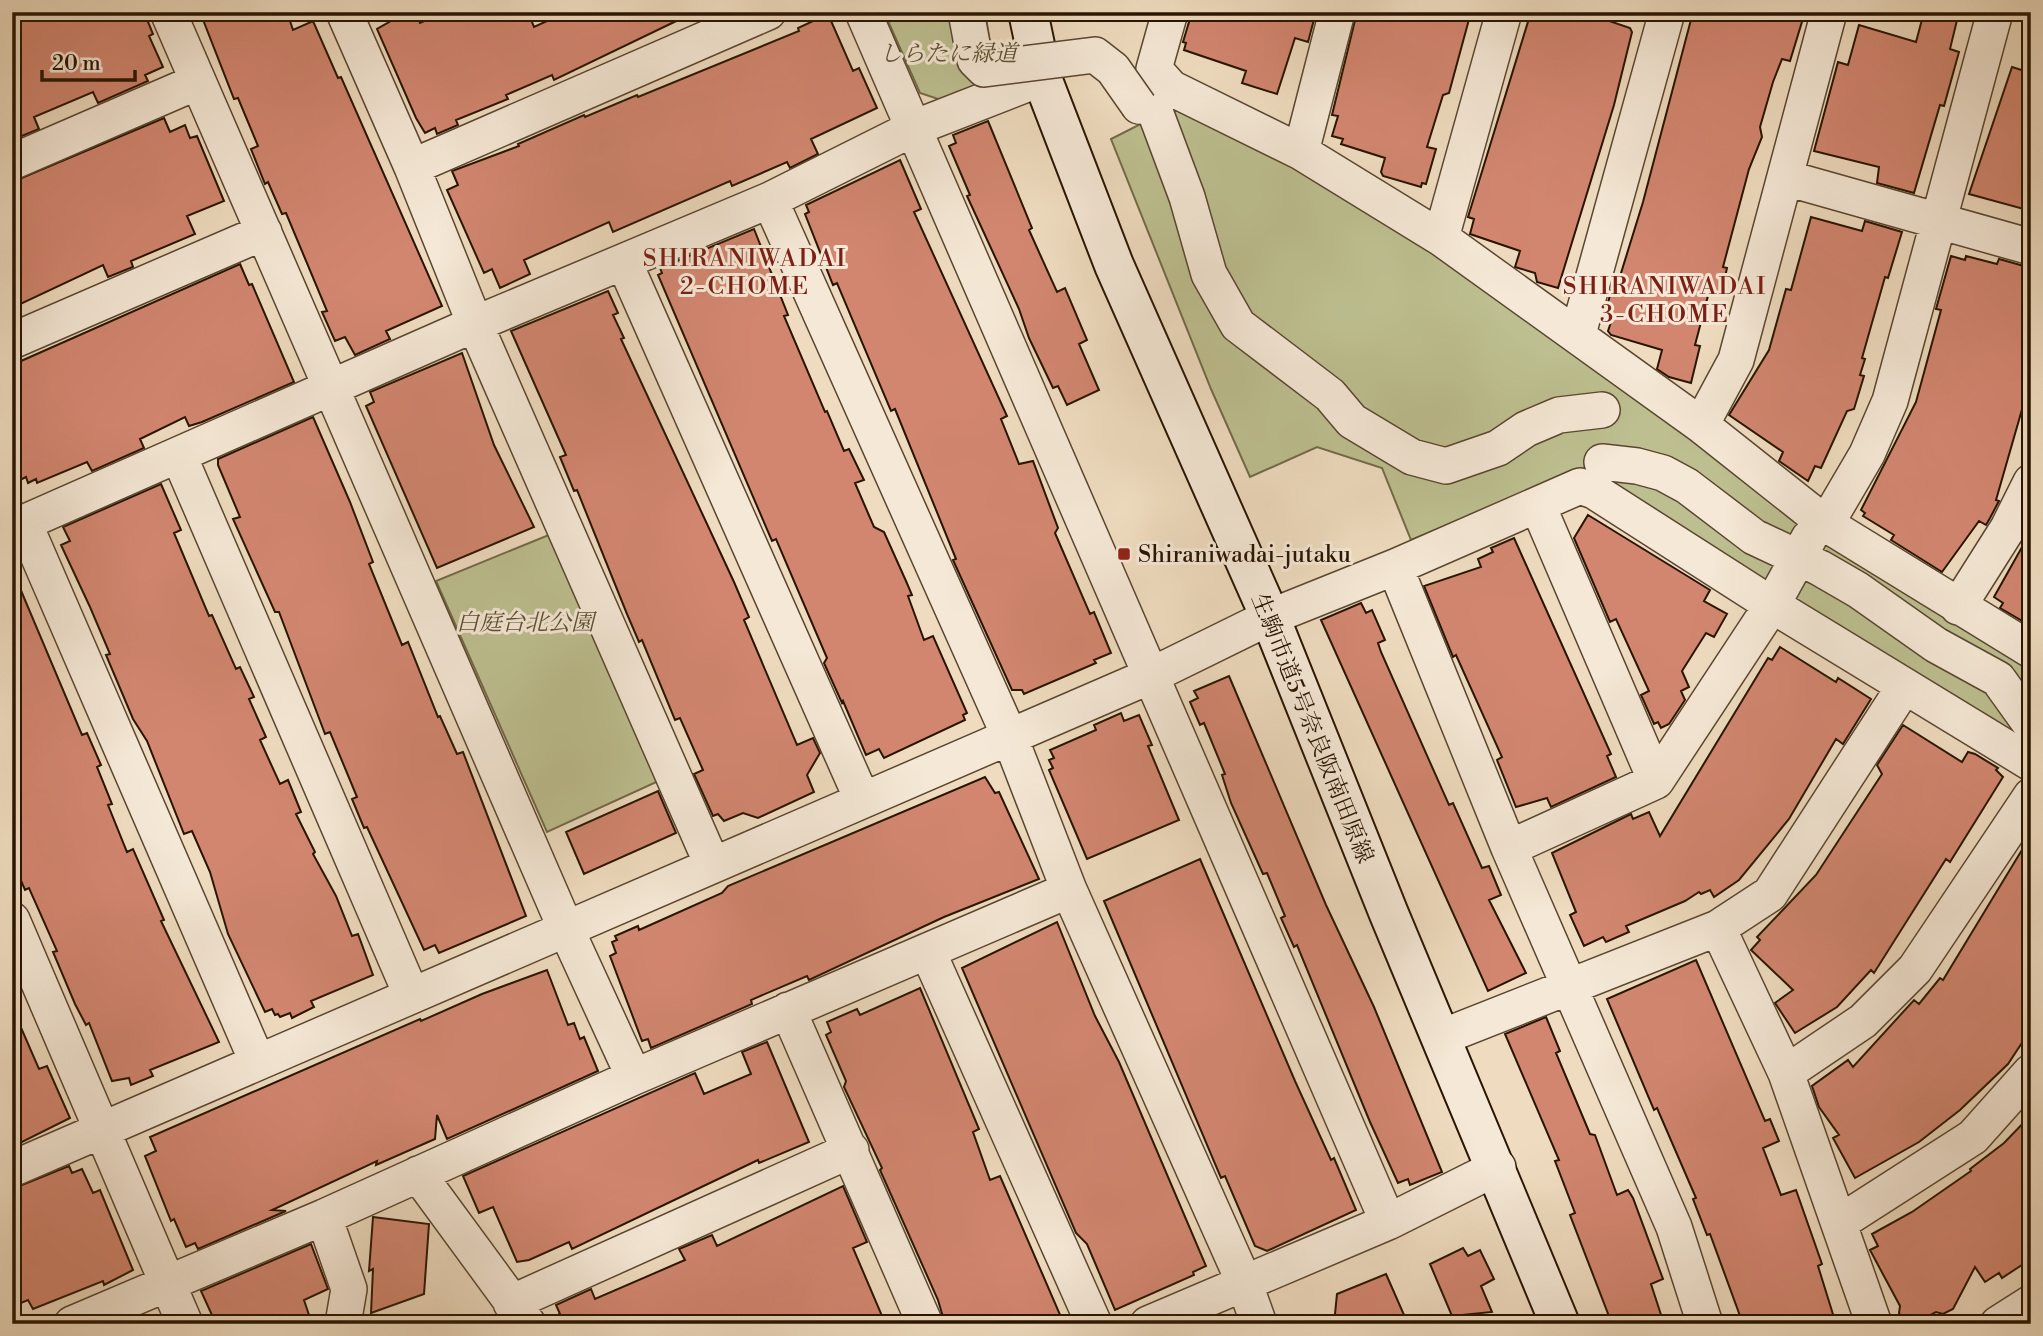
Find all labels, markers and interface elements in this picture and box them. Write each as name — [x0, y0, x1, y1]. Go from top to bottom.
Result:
scale bar — [42, 38, 135, 82]
park label: しらたに緑道 — [879, 40, 1020, 68]
text: 20 m — [52, 51, 101, 77]
district label: SHIRANIWADAI 2-CHOME — [643, 244, 847, 302]
district label: SHIRANIWADAI 3-CHOME — [1563, 272, 1767, 330]
place label: Shiraniwadai-jutaku — [1138, 541, 1351, 569]
marker: Shiraniwadai-jutaku — [1116, 546, 1132, 562]
street label: 生駒市道5号奈良阪南田原線 — [1245, 589, 1379, 867]
park label: 白庭台北公園 — [456, 609, 598, 637]

